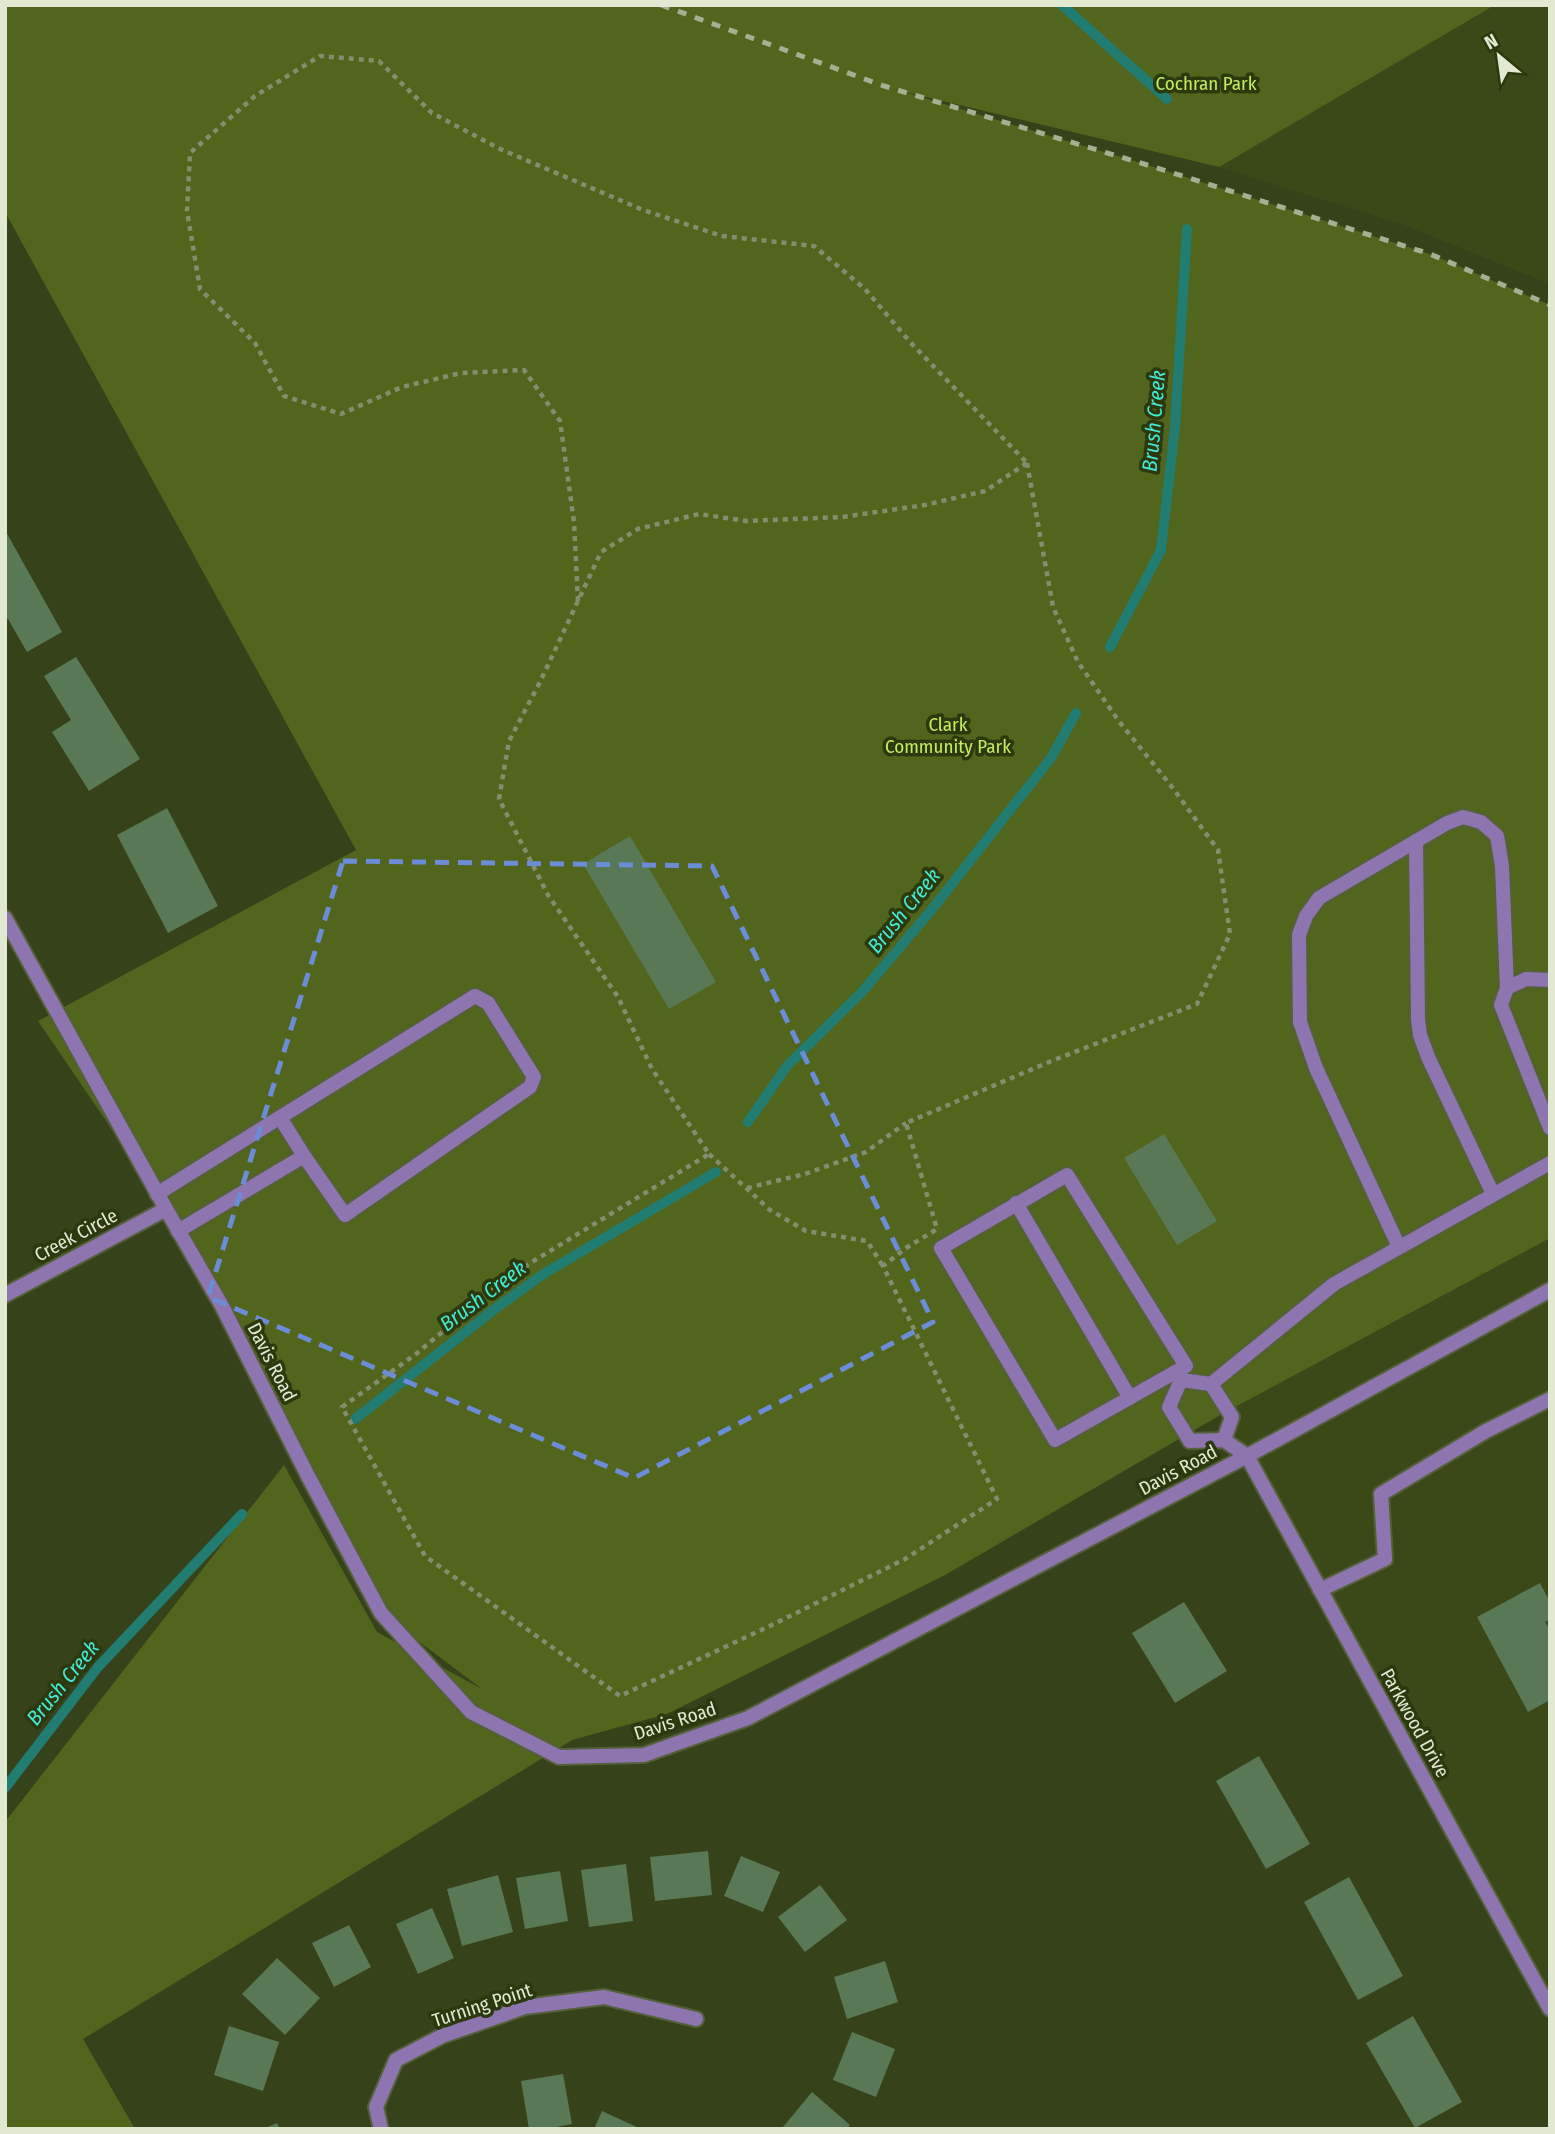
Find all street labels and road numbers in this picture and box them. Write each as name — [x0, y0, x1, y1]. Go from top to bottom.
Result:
street label: Creek Circle — [31, 1204, 121, 1266]
street label: Davis Road — [242, 1319, 302, 1405]
street label: Davis Road — [1135, 1440, 1221, 1500]
street label: Parkwood Drive — [1376, 1664, 1454, 1782]
street label: Davis Road — [631, 1697, 719, 1745]
street label: Turning Point — [429, 1978, 535, 2032]

